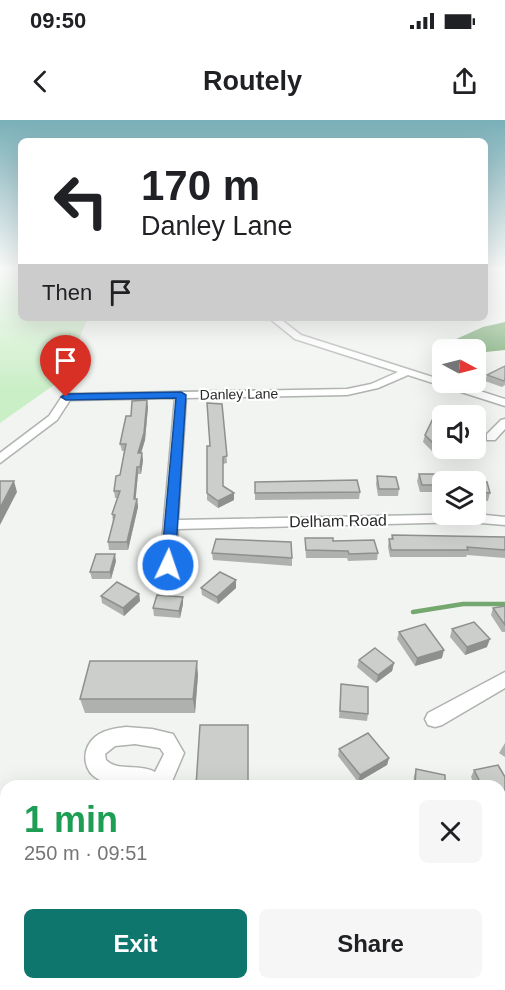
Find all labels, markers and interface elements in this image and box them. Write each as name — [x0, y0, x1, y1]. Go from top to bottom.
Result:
text: 09:50 — [30, 8, 86, 33]
icon: back — [24, 65, 57, 98]
icon: share — [448, 65, 481, 98]
text: Routely — [203, 66, 302, 96]
icon: left — [42, 162, 120, 240]
text: 170 m — [141, 162, 260, 209]
text: Danley Lane — [141, 211, 293, 241]
icon: arrive — [104, 276, 137, 309]
text: Then — [42, 280, 92, 305]
pin — [40, 335, 91, 397]
north arrow — [432, 339, 486, 393]
map controls — [432, 339, 486, 525]
icon: arrive — [49, 344, 82, 377]
street label: Danley Lane — [200, 385, 279, 403]
button: sound — [432, 405, 486, 459]
button: layers — [432, 471, 486, 525]
street label: Delham Road — [289, 512, 387, 530]
position arrow — [136, 533, 200, 597]
text: 1 min — [24, 799, 118, 840]
button: close — [419, 800, 482, 863]
text: 250 m · 09:51 — [24, 842, 147, 864]
button: Exit — [24, 909, 247, 978]
button: Share — [259, 909, 482, 978]

